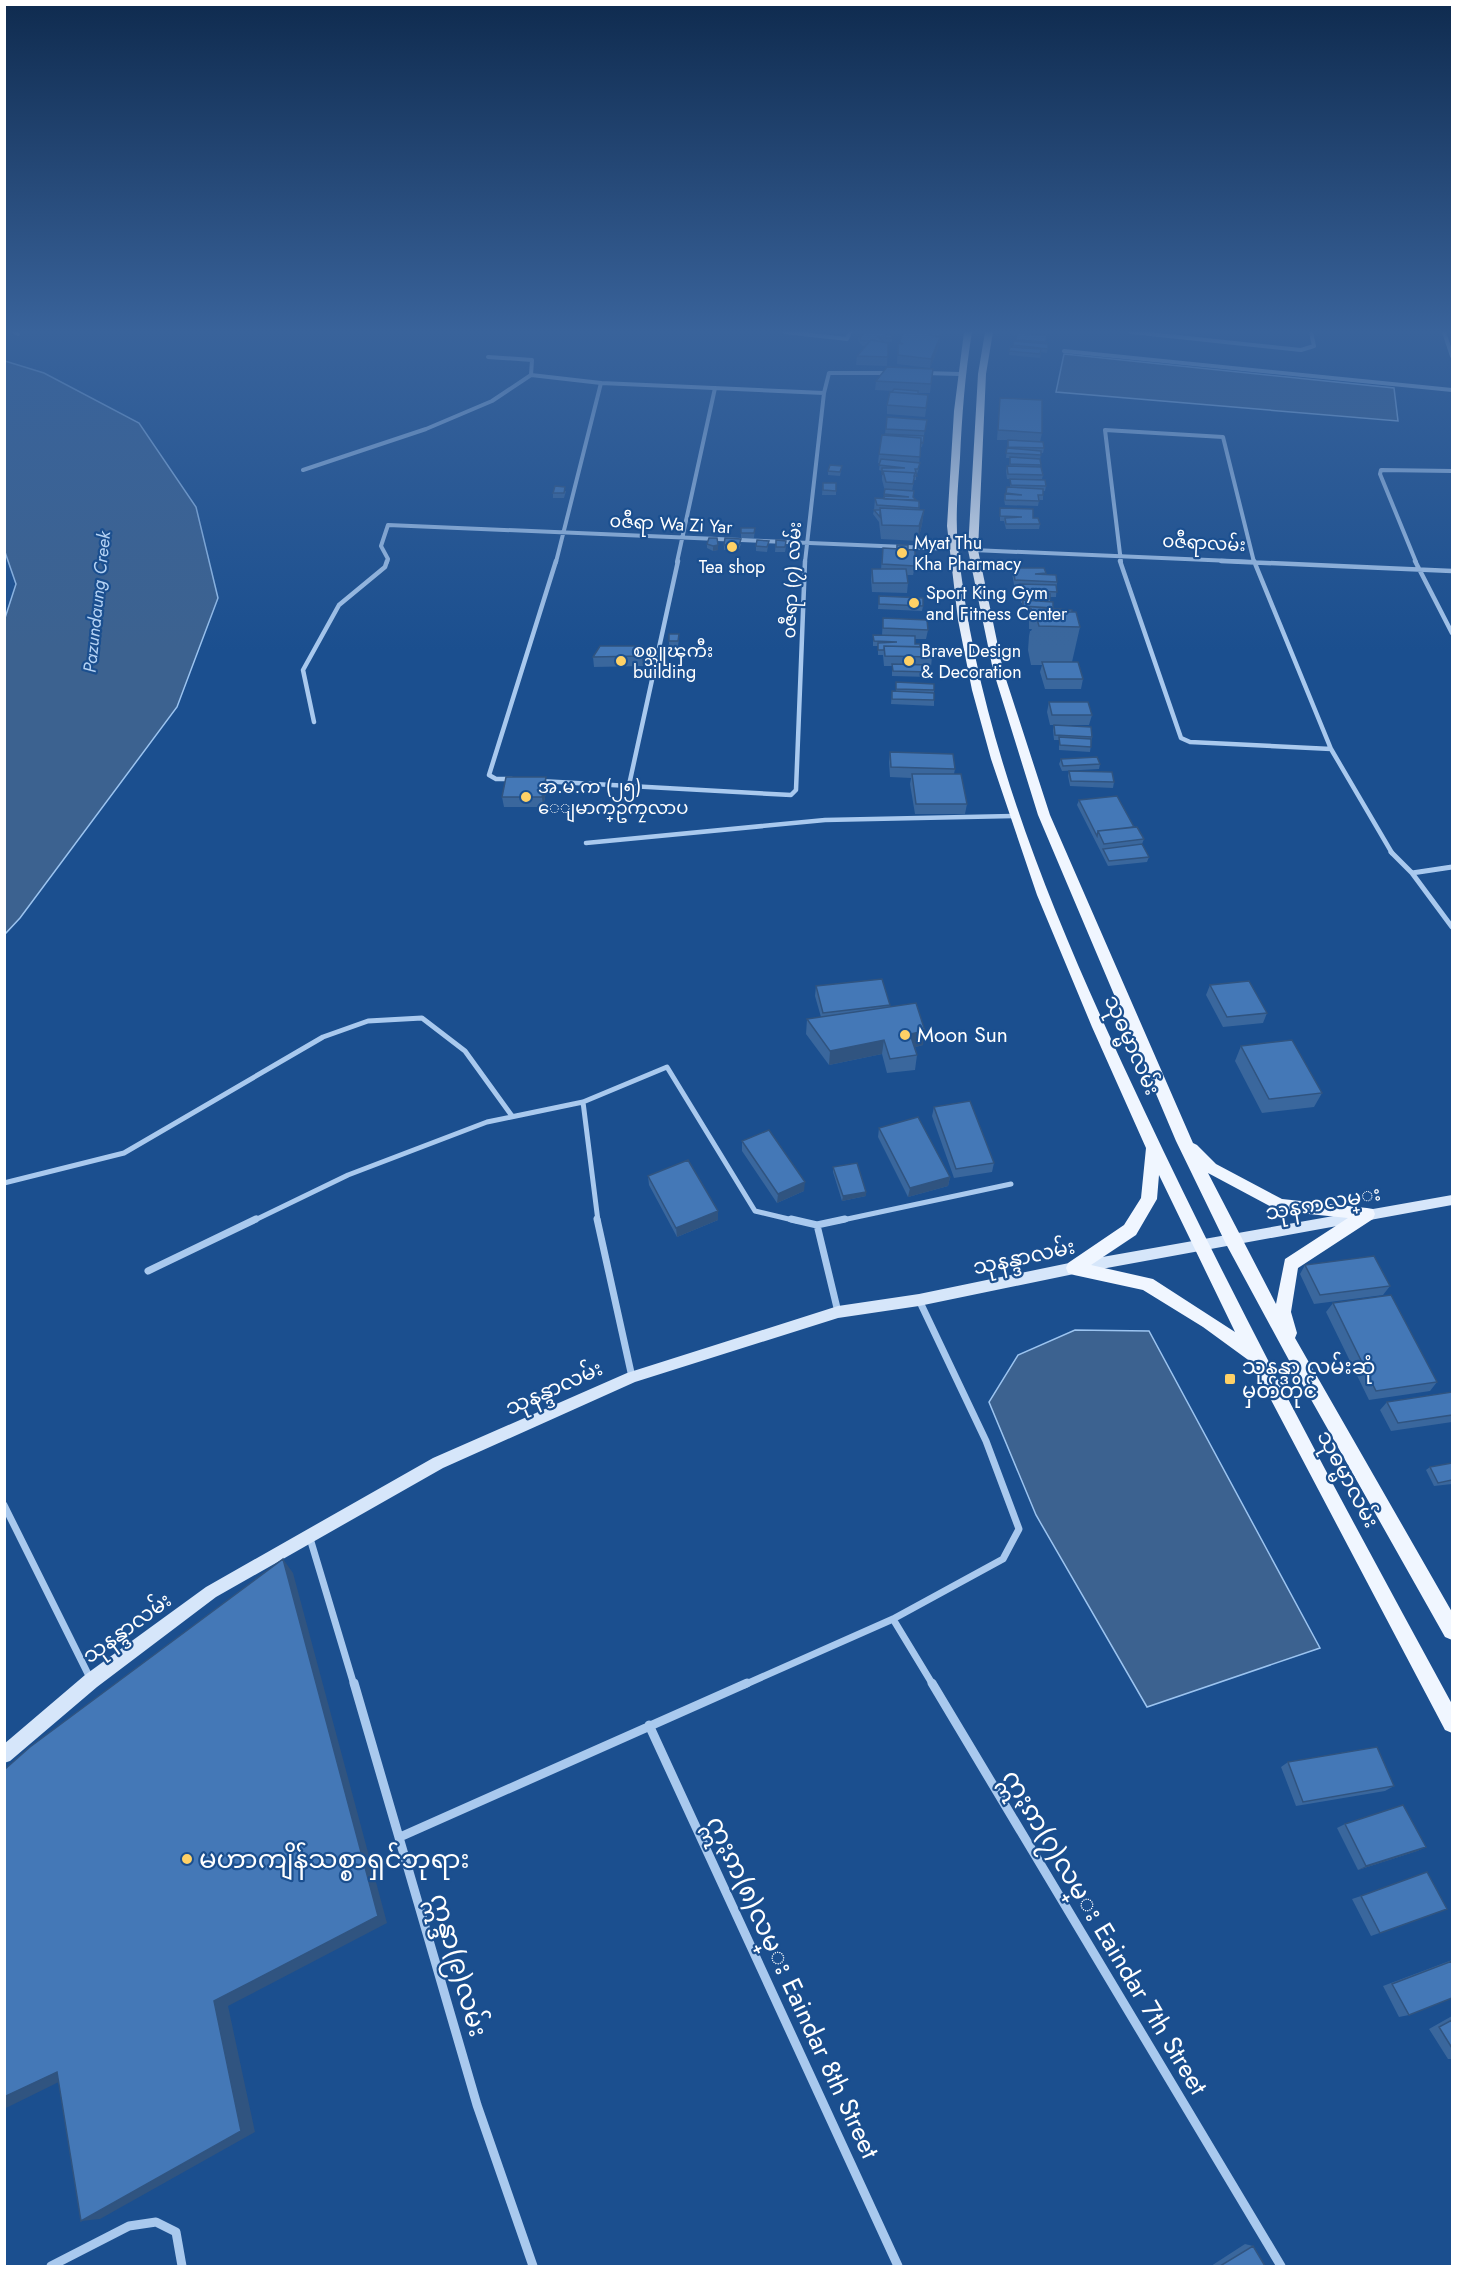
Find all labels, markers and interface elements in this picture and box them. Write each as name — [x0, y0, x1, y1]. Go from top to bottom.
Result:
street label: ၀ဇီရာ Wa Zi Yar — [609, 507, 734, 542]
street label: ၀ဇီရာ (၇) လမ်း — [775, 521, 810, 639]
street label: ဝဇီရာလမ်း — [1161, 527, 1247, 560]
water label: Pazundaung Creek — [77, 529, 117, 674]
place label: Myat Thu Kha Pharmacy — [914, 530, 1021, 577]
marker: Tea shop — [725, 540, 739, 554]
marker: Myat Thu Kha Pharmacy — [895, 546, 909, 560]
place label: Tea shop — [699, 554, 765, 580]
place label: Sport King Gym and Fitness Center — [926, 580, 1068, 627]
marker: Sport King Gym and Fitness Center — [907, 596, 921, 610]
place label: စစ္သူၾကီး building — [633, 637, 713, 685]
place label: Brave Design & Decoration — [921, 638, 1022, 685]
marker: စစ္သူၾကီး building — [614, 654, 628, 668]
marker: Brave Design & Decoration — [902, 654, 916, 668]
place label: အ.မ.က (၂၅) ေျမာက္ဥကၠလာပ — [538, 774, 688, 823]
marker: အ.မ.က (၂၅) ေျမာက္ဥကၠလာပ — [519, 790, 533, 804]
street label: သုဓမ္မာလမ်း — [1094, 990, 1168, 1101]
place label: Moon Sun — [917, 1020, 1008, 1050]
marker: Moon Sun — [898, 1028, 912, 1042]
street label: သုနၵာလမ္း — [1263, 1178, 1383, 1230]
street label: သုနန္ဒာလမ်း — [970, 1231, 1078, 1285]
place label: သုနန္ဒာ လမ်းဆုံ မှတ်တိုင် — [1242, 1351, 1376, 1408]
street label: သုနန္ဒာလမ်း — [500, 1352, 608, 1425]
marker: သုနန္ဒာ လမ်းဆုံ မှတ်တိုင် — [1223, 1372, 1237, 1386]
street label: သုဓမ္မာလမ်း — [1308, 1424, 1387, 1534]
street label: သုနန္ဒာလမ်း — [76, 1585, 179, 1673]
street label: ဣႏၵာ(၇)လမ္း Eaindar 7th Street — [991, 1762, 1218, 2104]
street label: ဣႏၵာ(၈)လမ္း Eaindar 8th Street — [695, 1809, 890, 2166]
place label: မဟာကျိန်သစ္စာရှင်ဘုရား — [199, 1840, 470, 1881]
marker: မဟာကျိန်သစ္စာရှင်ဘုရား — [180, 1852, 194, 1866]
street label: ဣန္ဒာ(၉)လမ်း — [418, 1889, 498, 2042]

